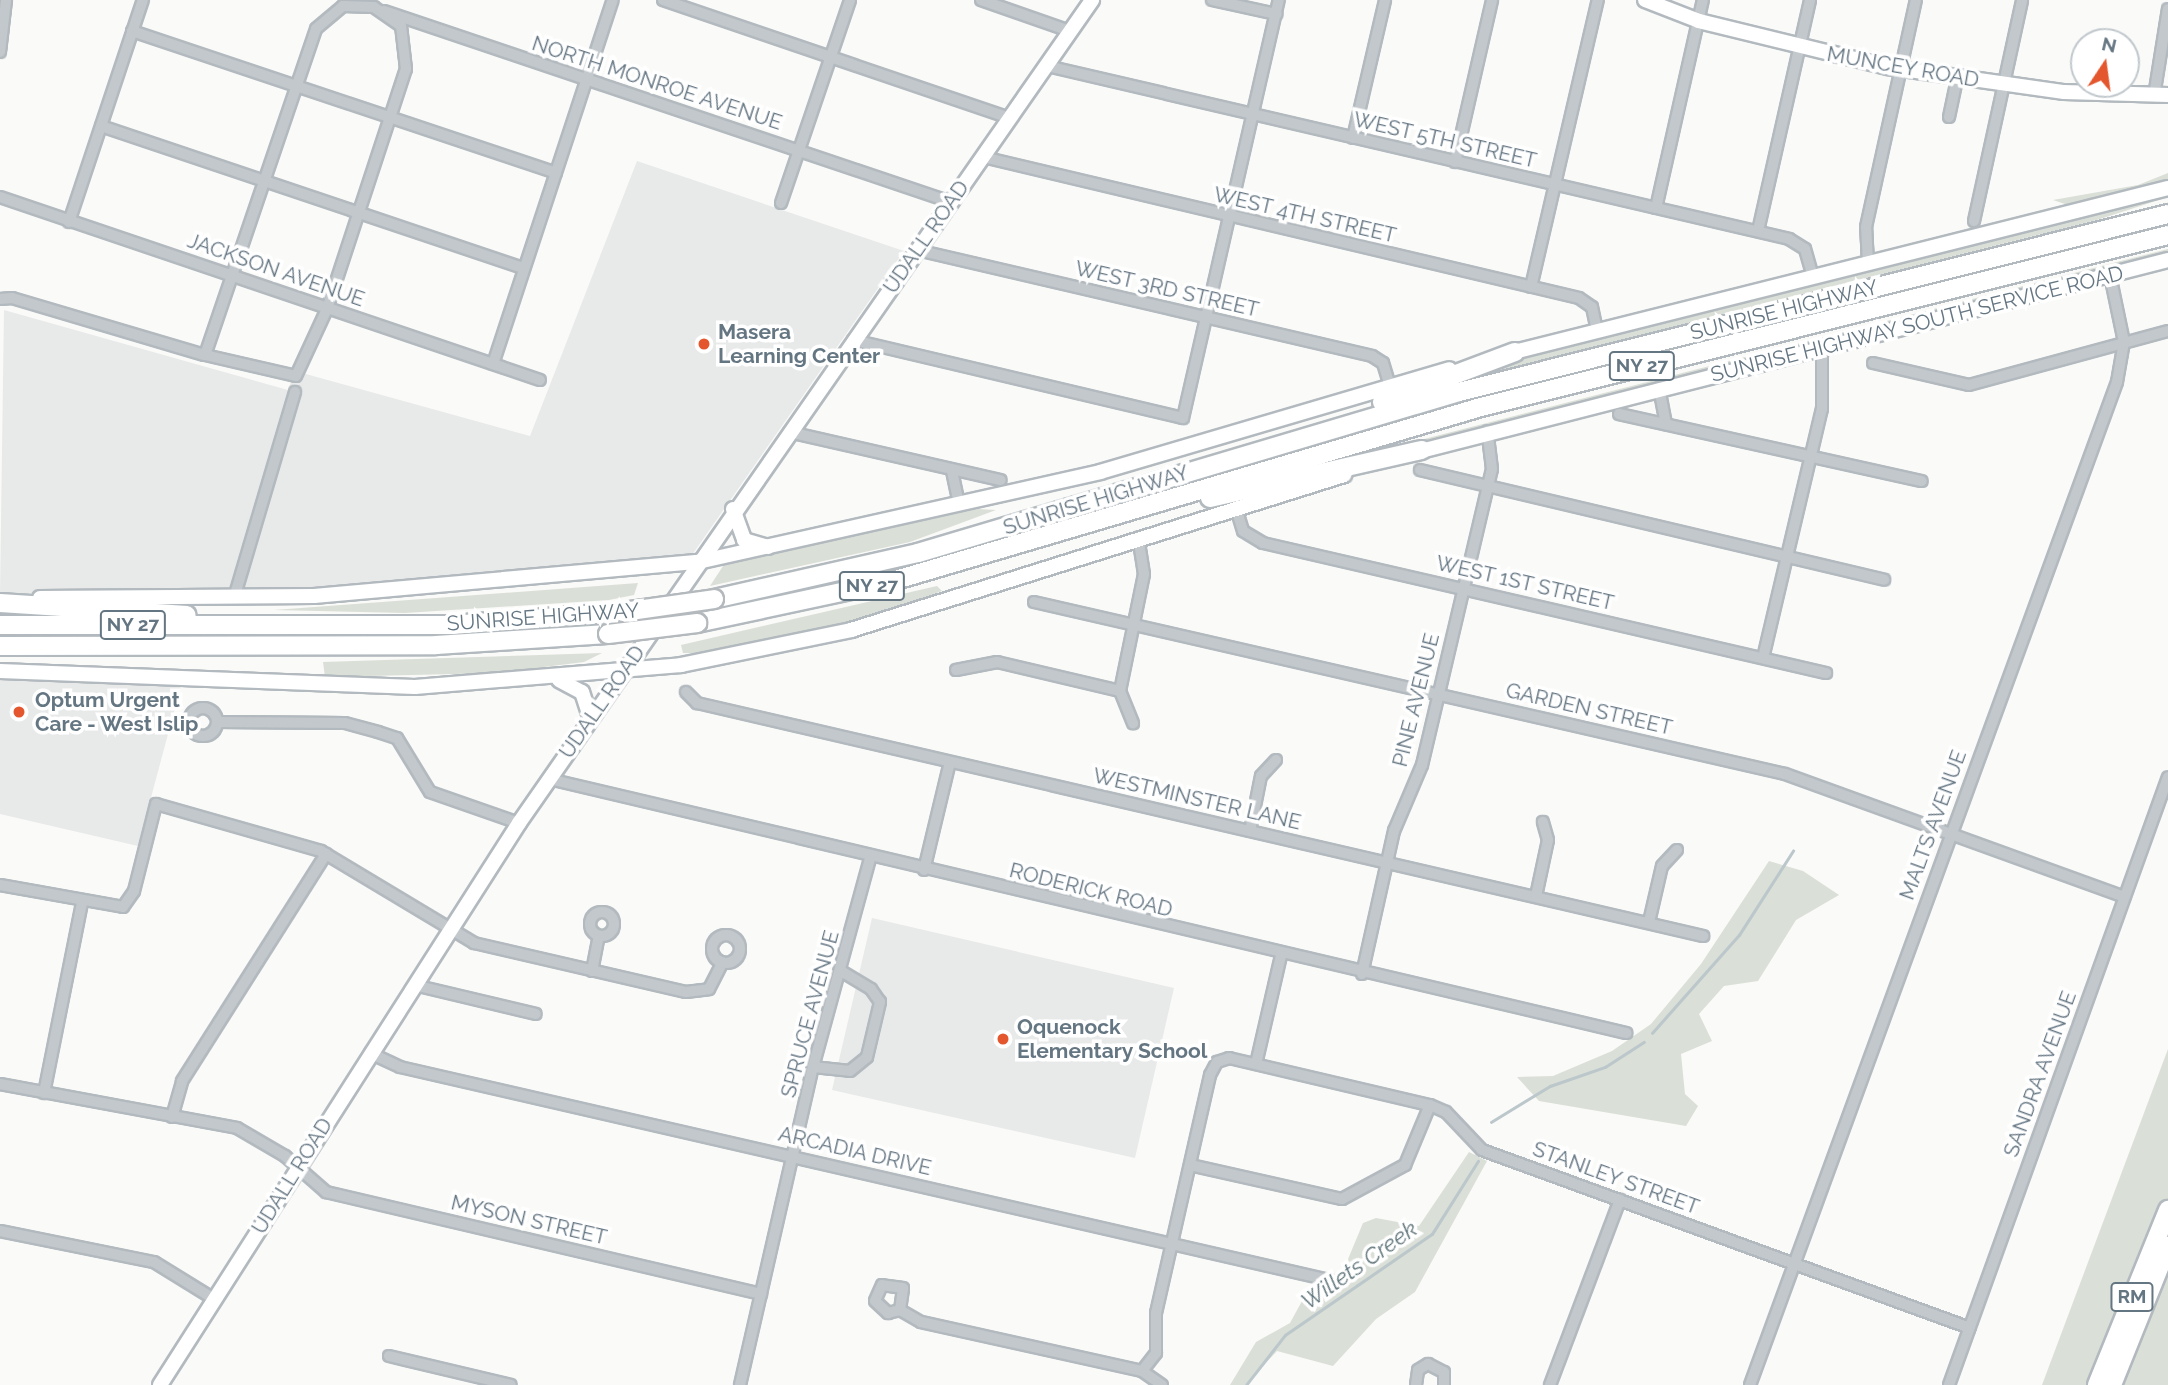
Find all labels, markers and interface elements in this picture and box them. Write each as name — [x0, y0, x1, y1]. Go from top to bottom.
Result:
north arrow — [2070, 28, 2140, 98]
street label: NORTH MONROE AVENUE — [528, 31, 786, 135]
text: N — [2100, 32, 2119, 57]
street label: MUNCEY ROAD — [1825, 41, 1981, 93]
street label: WEST 5TH STREET — [1351, 107, 1539, 173]
street label: UDALL ROAD — [878, 175, 974, 299]
street label: WEST 4TH STREET — [1211, 182, 1399, 248]
street label: JACKSON AVENUE — [184, 228, 368, 312]
street label: WEST 3RD STREET — [1072, 256, 1262, 322]
street label: SUNRISE HIGHWAY SOUTH SERVICE ROAD — [1708, 260, 2126, 388]
street label: SUNRISE HIGHWAY — [1687, 274, 1881, 346]
place label: Masera Learning Center — [718, 319, 880, 369]
marker: Masera Learning Center — [696, 336, 712, 352]
road number: NY 27 — [1607, 350, 1677, 382]
street label: SUNRISE HIGHWAY — [1000, 460, 1192, 540]
street label: WEST 1ST STREET — [1433, 550, 1617, 616]
road number: NY 27 — [837, 570, 907, 601]
street label: SUNRISE HIGHWAY — [446, 598, 640, 636]
road number: NY 27 — [98, 610, 168, 640]
street label: PINE AVENUE — [1387, 630, 1445, 770]
street label: UDALL ROAD — [554, 640, 650, 764]
street label: GARDEN STREET — [1503, 678, 1675, 740]
place label: Optum Urgent Care - West Islip — [35, 687, 199, 737]
marker: Optum Urgent Care - West Islip — [9, 702, 29, 722]
street label: MALTS AVENUE — [1894, 746, 1972, 904]
street label: WESTMINSTER LANE — [1090, 763, 1304, 835]
street label: RODERICK ROAD — [1007, 857, 1175, 923]
street label: SPRUCE AVENUE — [775, 927, 845, 1101]
street label: SANDRA AVENUE — [1998, 987, 2082, 1161]
place label: Oquenock Elementary School — [1017, 1014, 1208, 1064]
marker: Oquenock Elementary School — [995, 1031, 1011, 1047]
street label: UDALL ROAD — [246, 1113, 338, 1239]
street label: ARCADIA DRIVE — [776, 1121, 934, 1181]
street label: STANLEY STREET — [1529, 1136, 1703, 1220]
street label: MYSON STREET — [449, 1190, 609, 1250]
water label: Willets Creek — [1296, 1215, 1422, 1315]
road number: RM — [2109, 1282, 2155, 1312]

